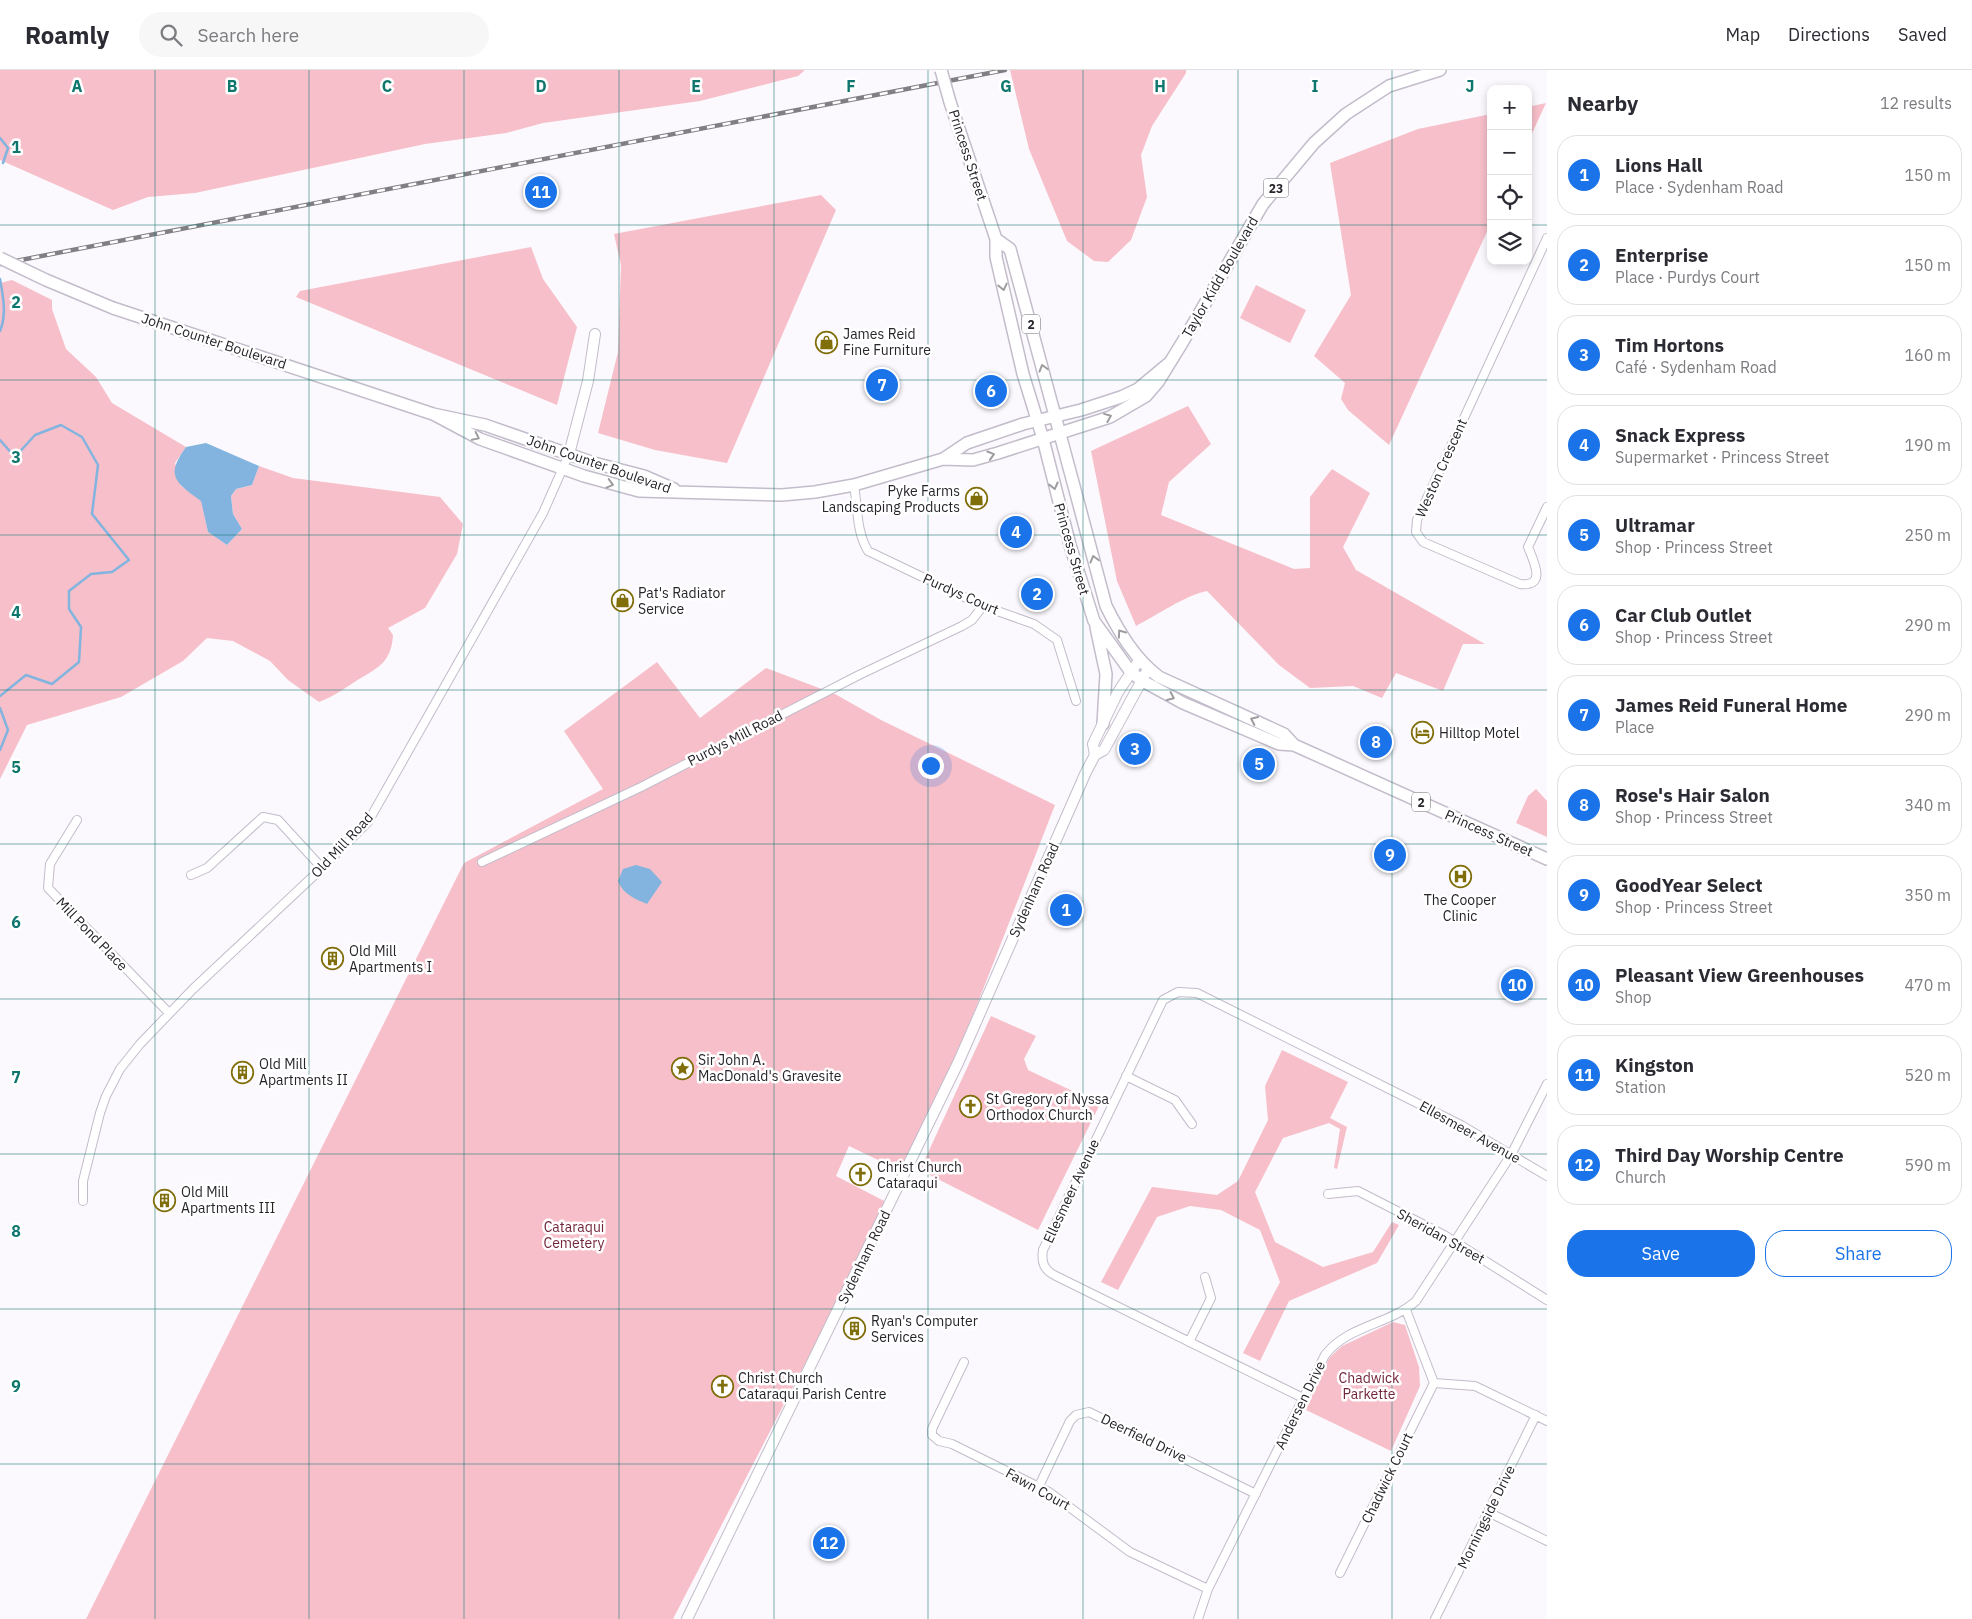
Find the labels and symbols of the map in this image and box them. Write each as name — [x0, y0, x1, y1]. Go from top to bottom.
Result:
text: A — [72, 76, 83, 96]
text: B — [227, 76, 238, 96]
text: C — [382, 76, 392, 96]
text: D — [535, 76, 547, 96]
text: E — [691, 76, 701, 96]
text: F — [846, 76, 856, 96]
text: G — [1000, 76, 1012, 96]
text: H — [1154, 76, 1166, 96]
text: I — [1312, 76, 1319, 96]
text: J — [1466, 76, 1474, 96]
street label: Princess Street — [945, 107, 991, 203]
text: 1 — [11, 137, 21, 157]
pin: 11 — [525, 173, 557, 211]
road number: 23 — [1264, 179, 1288, 198]
street label: Taylor Kidd Boulevard — [1178, 213, 1262, 341]
one-way arrow — [997, 283, 1008, 292]
text: 2 — [11, 292, 21, 312]
street label: John Counter Boulevard — [139, 309, 289, 373]
road number: 2 — [1022, 314, 1040, 334]
place label: James Reid Fine Furniture — [843, 325, 931, 359]
shop icon: James Reid Fine Furniture — [815, 330, 839, 354]
one-way arrow — [1039, 364, 1049, 372]
pin: 7 — [866, 366, 898, 404]
pin: 6 — [975, 372, 1007, 410]
one-way arrow — [1103, 413, 1112, 424]
street label: Weston Crescent — [1411, 416, 1471, 520]
one-way arrow — [471, 430, 480, 441]
street label: John Counter Boulevard — [525, 431, 673, 497]
text: 3 — [11, 447, 21, 467]
one-way arrow — [986, 451, 994, 461]
one-way arrow — [605, 478, 613, 488]
one-way arrow — [1048, 481, 1059, 490]
place label: Pyke Farms Landscaping Products — [822, 482, 960, 516]
shop icon: Pyke Farms Landscaping Products — [964, 487, 988, 511]
street label: Princess Street — [1050, 501, 1094, 597]
pin: 4 — [1000, 513, 1032, 551]
one-way arrow — [1089, 555, 1099, 563]
street label: Purdys Court — [920, 569, 1002, 619]
pin: 2 — [1021, 575, 1053, 613]
place label: Pat's Radiator Service — [638, 584, 725, 618]
shop icon: Pat's Radiator Service — [610, 589, 634, 613]
text: 4 — [11, 602, 21, 622]
one-way arrow — [1118, 629, 1127, 639]
one-way arrow — [1166, 691, 1175, 701]
street label: Purdys Mill Road — [684, 706, 786, 770]
one-way arrow — [1250, 717, 1259, 727]
hotel icon: Hilltop Motel — [1411, 721, 1435, 745]
pin: 8 — [1360, 723, 1392, 761]
place label: Hilltop Motel — [1439, 724, 1520, 742]
pin: 3 — [1119, 730, 1151, 768]
pin: 5 — [1243, 745, 1275, 783]
your location — [918, 753, 944, 779]
text: 5 — [11, 757, 21, 777]
road number: 2 — [1412, 792, 1430, 812]
street label: Princess Street — [1442, 805, 1536, 861]
street label: Old Mill Road — [307, 808, 377, 882]
pin: 9 — [1374, 836, 1406, 874]
street label: Sydenham Road — [1005, 840, 1063, 940]
hospital icon: The Cooper Clinic — [1448, 865, 1472, 889]
pin: 1 — [1050, 891, 1082, 929]
place label: The Cooper Clinic — [1424, 891, 1496, 925]
street label: Mill Pond Place — [52, 893, 132, 975]
text: 6 — [11, 912, 21, 932]
place label: Old Mill Apartments I — [349, 942, 432, 976]
building icon: Old Mill Apartments I — [321, 947, 345, 971]
pin: 10 — [1501, 966, 1533, 1004]
place label: Sir John A. MacDonald's Gravesite — [698, 1051, 842, 1085]
place label: Old Mill Apartments II — [259, 1055, 348, 1089]
place icon: Sir John A. MacDonald's Gravesite — [670, 1056, 694, 1080]
building icon: Old Mill Apartments II — [231, 1060, 255, 1084]
text: 7 — [11, 1067, 21, 1087]
place label: St Gregory of Nyssa Orthodox Church — [986, 1090, 1110, 1124]
church icon: St Gregory of Nyssa Orthodox Church — [958, 1095, 982, 1119]
street label: Ellesmeer Avenue — [1416, 1097, 1524, 1167]
street label: Ellesmeer Avenue — [1039, 1136, 1103, 1246]
place label: Christ Church Cataraqui — [877, 1158, 962, 1192]
church icon: Christ Church Cataraqui — [849, 1163, 873, 1187]
place label: Old Mill Apartments III — [181, 1183, 275, 1217]
building icon: Old Mill Apartments III — [153, 1188, 177, 1212]
street label: Sheridan Street — [1394, 1204, 1488, 1268]
street label: Sydenham Road — [834, 1207, 894, 1307]
park label: Cataraqui Cemetery — [543, 1218, 605, 1252]
text: 8 — [11, 1221, 21, 1241]
place label: Ryan's Computer Services — [871, 1312, 978, 1346]
building icon: Ryan's Computer Services — [843, 1317, 867, 1341]
street label: Andersen Drive — [1271, 1358, 1329, 1452]
place label: Christ Church Cataraqui Parish Centre — [738, 1369, 887, 1403]
park label: Chadwick Parkette — [1339, 1369, 1400, 1403]
church icon: Christ Church Cataraqui Parish Centre — [710, 1374, 734, 1398]
text: 9 — [11, 1376, 21, 1396]
street label: Deerfield Drive — [1098, 1409, 1190, 1467]
street label: Chadwick Court — [1357, 1430, 1417, 1526]
street label: Morningside Drive — [1453, 1462, 1519, 1572]
street label: Fawn Court — [1002, 1464, 1074, 1514]
pin: 12 — [813, 1524, 845, 1562]

